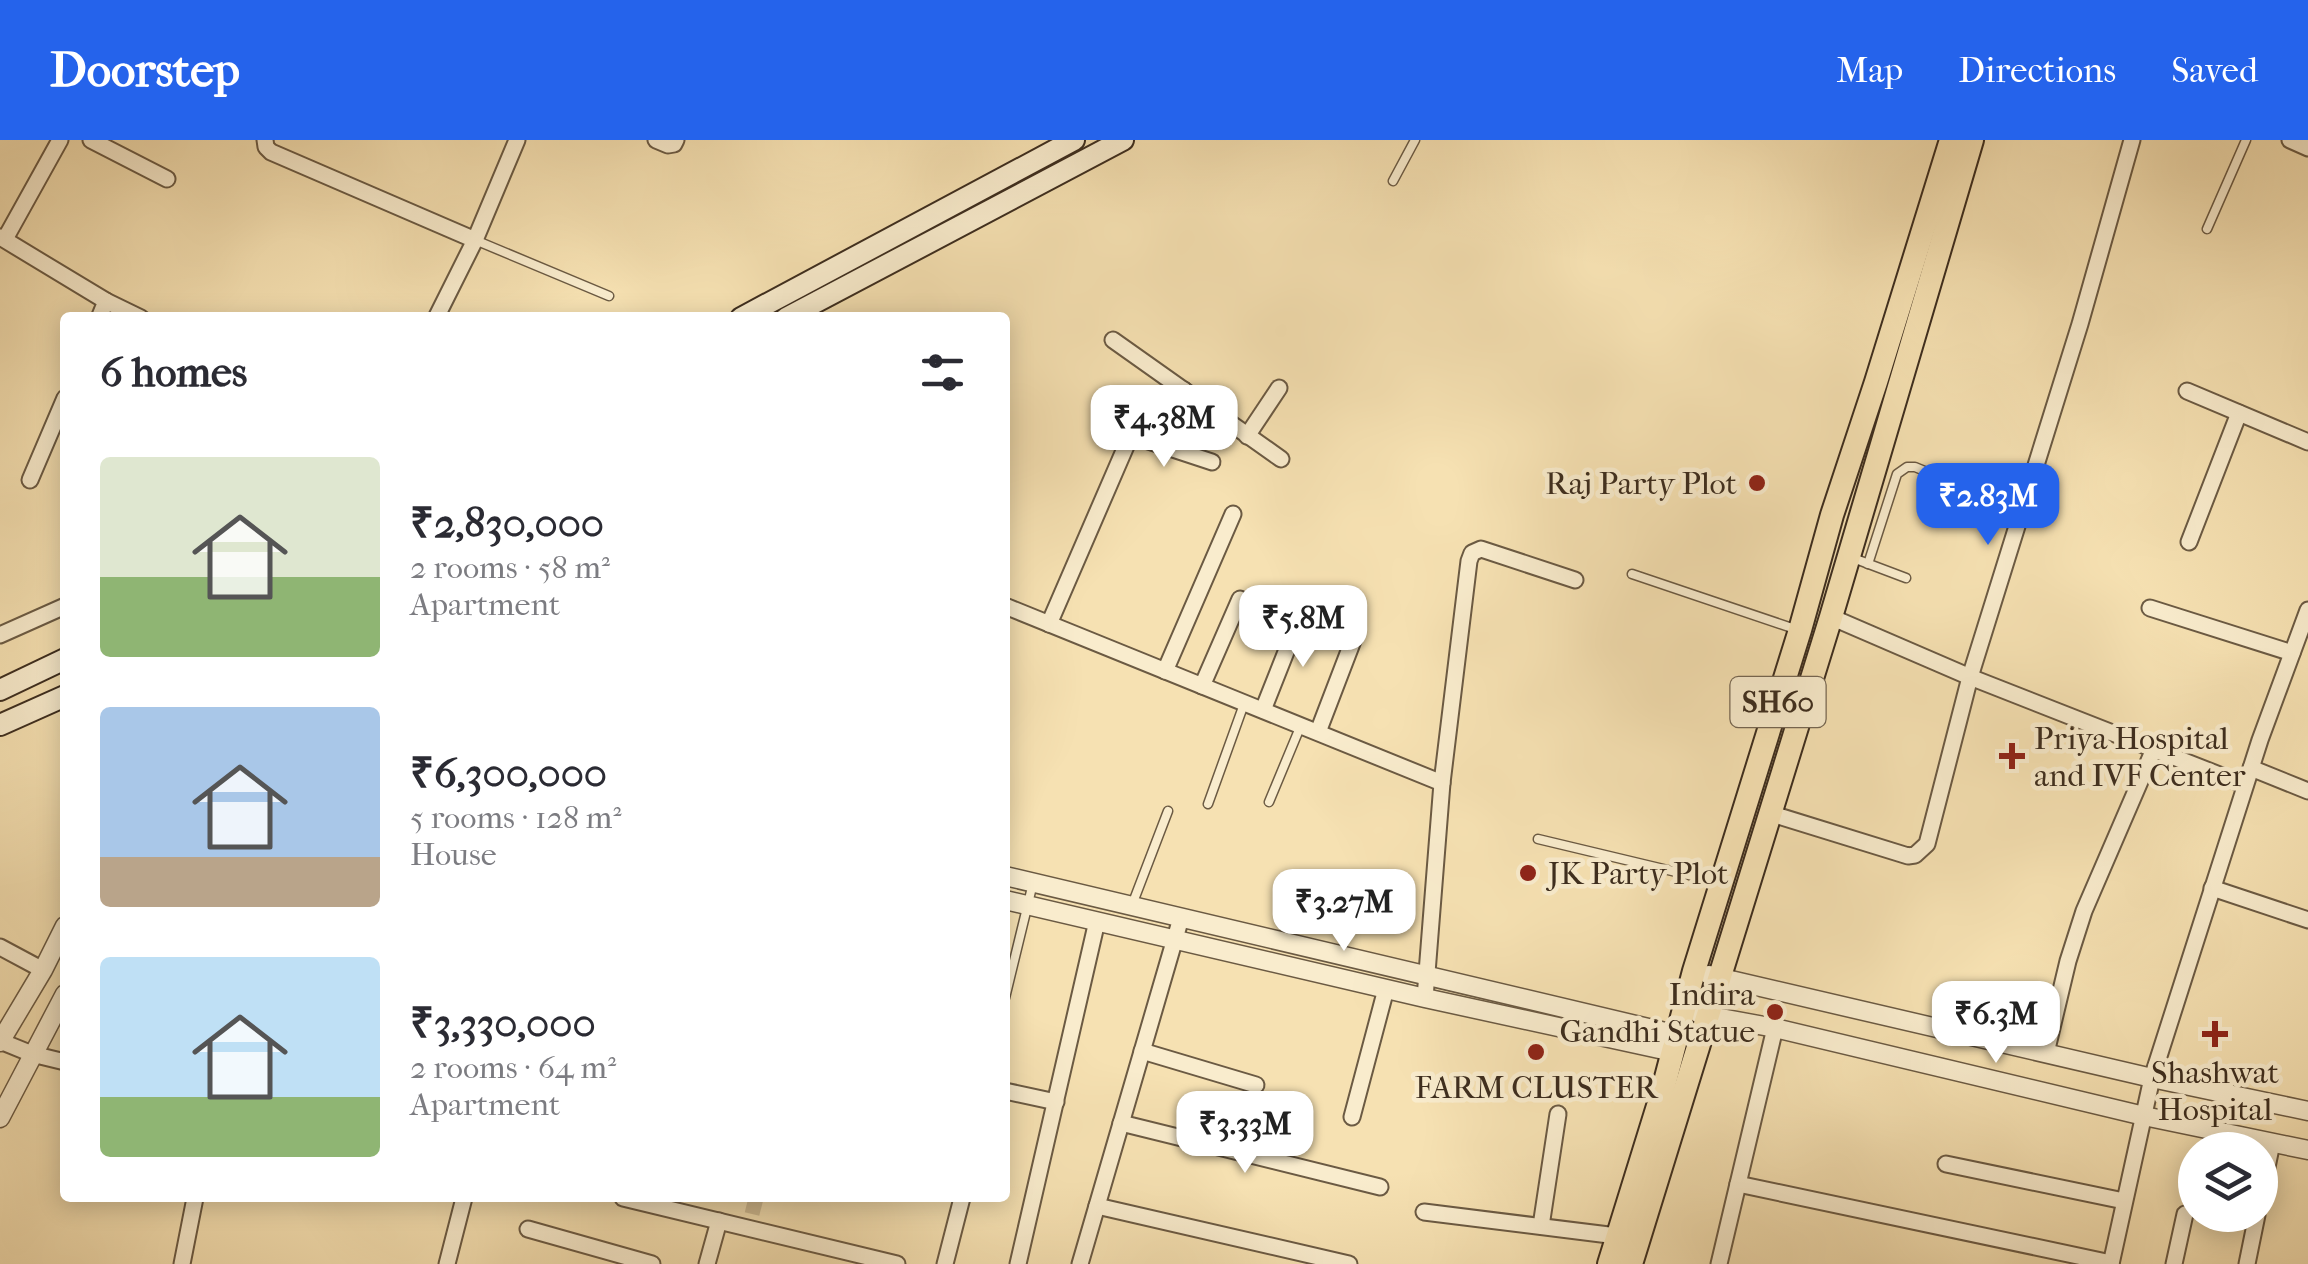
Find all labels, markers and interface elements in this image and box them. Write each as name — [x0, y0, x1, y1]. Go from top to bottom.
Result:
text: Doorstep — [50, 42, 240, 98]
text: Map — [1836, 50, 1903, 91]
text: Directions — [1958, 50, 2116, 91]
text: Saved — [2171, 50, 2258, 91]
icon: filters — [915, 345, 970, 400]
text: 6 homes — [100, 348, 247, 397]
pin: ₹4.38M — [1083, 385, 1245, 470]
text: ₹4.38M — [1113, 399, 1215, 436]
pin: ₹2.83M — [1907, 463, 2069, 548]
place label: Raj Party Plot — [1545, 465, 1738, 502]
marker: Raj Party Plot — [1746, 472, 1768, 494]
text: ₹2.83M — [1938, 477, 2038, 514]
icon: home — [180, 497, 300, 617]
text: ₹2,830,000 — [410, 499, 604, 548]
text: 2 rooms · 58 m² — [410, 549, 610, 586]
pin: ₹5.8M — [1233, 585, 1373, 670]
text: Apartment — [410, 586, 560, 623]
text: ₹5.8M — [1261, 599, 1345, 636]
road number: SH60 — [1730, 677, 1826, 727]
place label: Priya Hospital and IVF Center — [2034, 720, 2246, 794]
marker: Priya Hospital and IVF Center — [1999, 743, 2025, 769]
icon: home — [180, 747, 300, 867]
text: ₹6,300,000 — [410, 749, 607, 798]
text: 5 rooms · 128 m² — [410, 799, 621, 836]
text: House — [410, 836, 497, 873]
place label: JK Party Plot — [1545, 855, 1729, 892]
marker: JK Party Plot — [1517, 862, 1539, 884]
pin: ₹3.27M — [1263, 869, 1425, 954]
text: ₹3.27M — [1295, 883, 1393, 920]
place label: Indira Gandhi Statue — [1559, 976, 1756, 1050]
pin: ₹6.3M — [1926, 981, 2066, 1066]
text: ₹6.3M — [1954, 995, 2038, 1032]
icon: home — [180, 997, 300, 1117]
text: ₹3,330,000 — [410, 999, 596, 1048]
marker: Indira Gandhi Statue — [1764, 1001, 1786, 1023]
marker: Shashwat Hospital — [2202, 1021, 2228, 1047]
marker: FARM CLUSTER — [1525, 1041, 1547, 1063]
text: 2 rooms · 64 m² — [410, 1049, 616, 1086]
place label: Shashwat Hospital — [2151, 1054, 2280, 1128]
place label: FARM CLUSTER — [1415, 1069, 1659, 1106]
text: Apartment — [410, 1086, 560, 1123]
pin: ₹3.33M — [1164, 1091, 1326, 1176]
text: ₹3.33M — [1198, 1105, 1292, 1142]
map controls — [2178, 1132, 2278, 1232]
button: layers — [2178, 1132, 2278, 1232]

